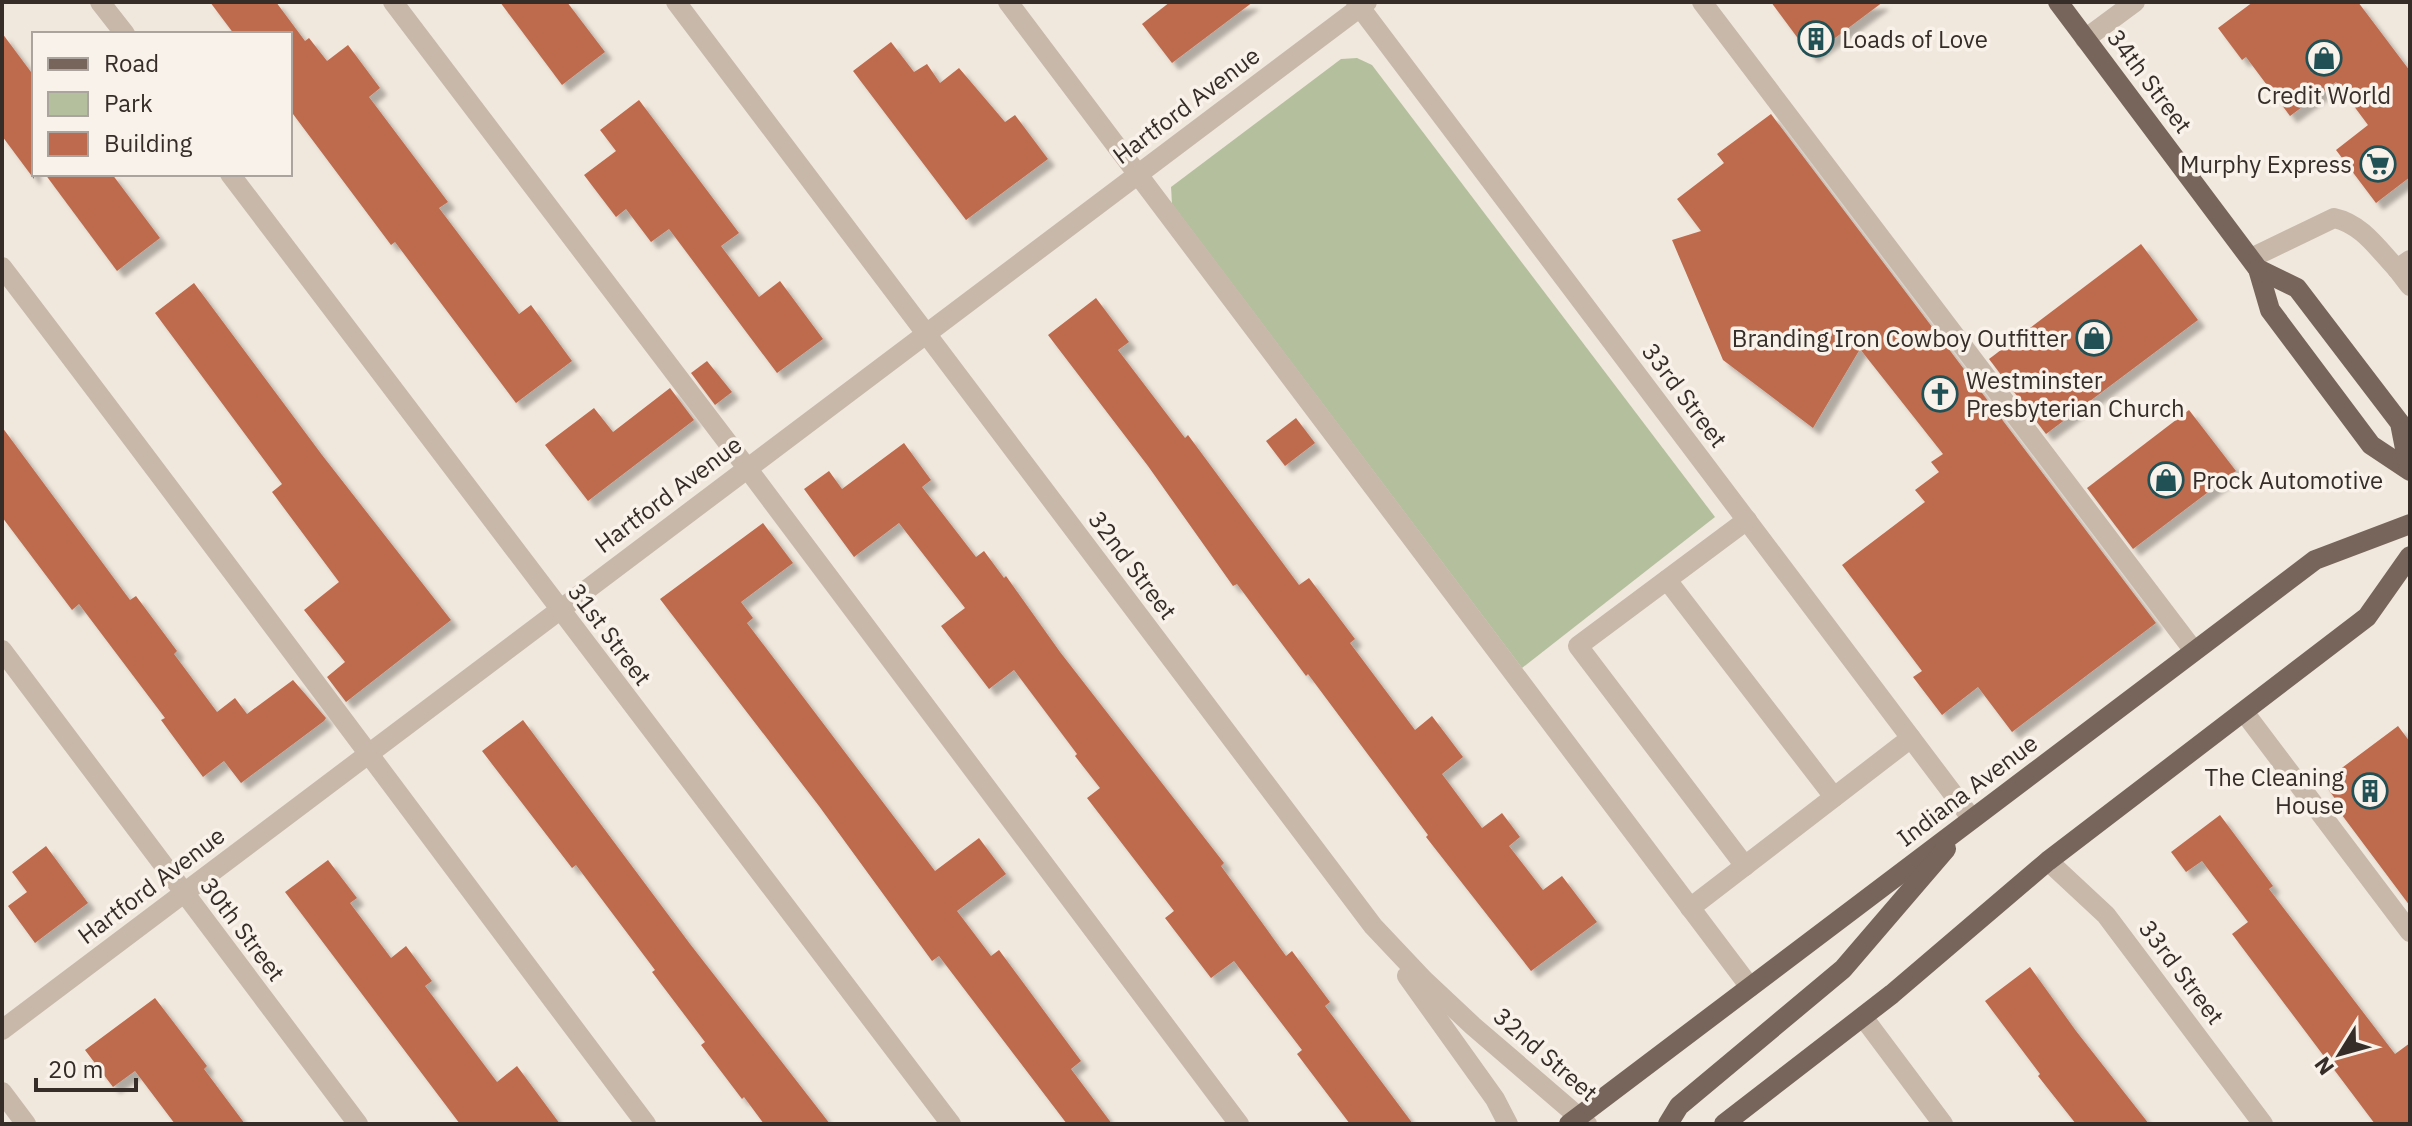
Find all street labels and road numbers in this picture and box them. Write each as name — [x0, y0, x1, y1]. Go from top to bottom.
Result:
street label: 34th Street — [2100, 23, 2200, 139]
street label: Hartford Avenue — [1106, 39, 1266, 171]
street label: 33rd Street — [1635, 336, 1735, 454]
street label: Hartford Avenue — [588, 428, 748, 560]
street label: 32nd Street — [1082, 504, 1184, 626]
street label: 31st Street — [561, 576, 659, 692]
street label: Indiana Avenue — [1890, 727, 2044, 853]
street label: Hartford Avenue — [71, 819, 231, 951]
street label: 30th Street — [193, 871, 293, 987]
street label: 33rd Street — [2132, 913, 2232, 1031]
street label: 32nd Street — [1487, 1000, 1605, 1108]

